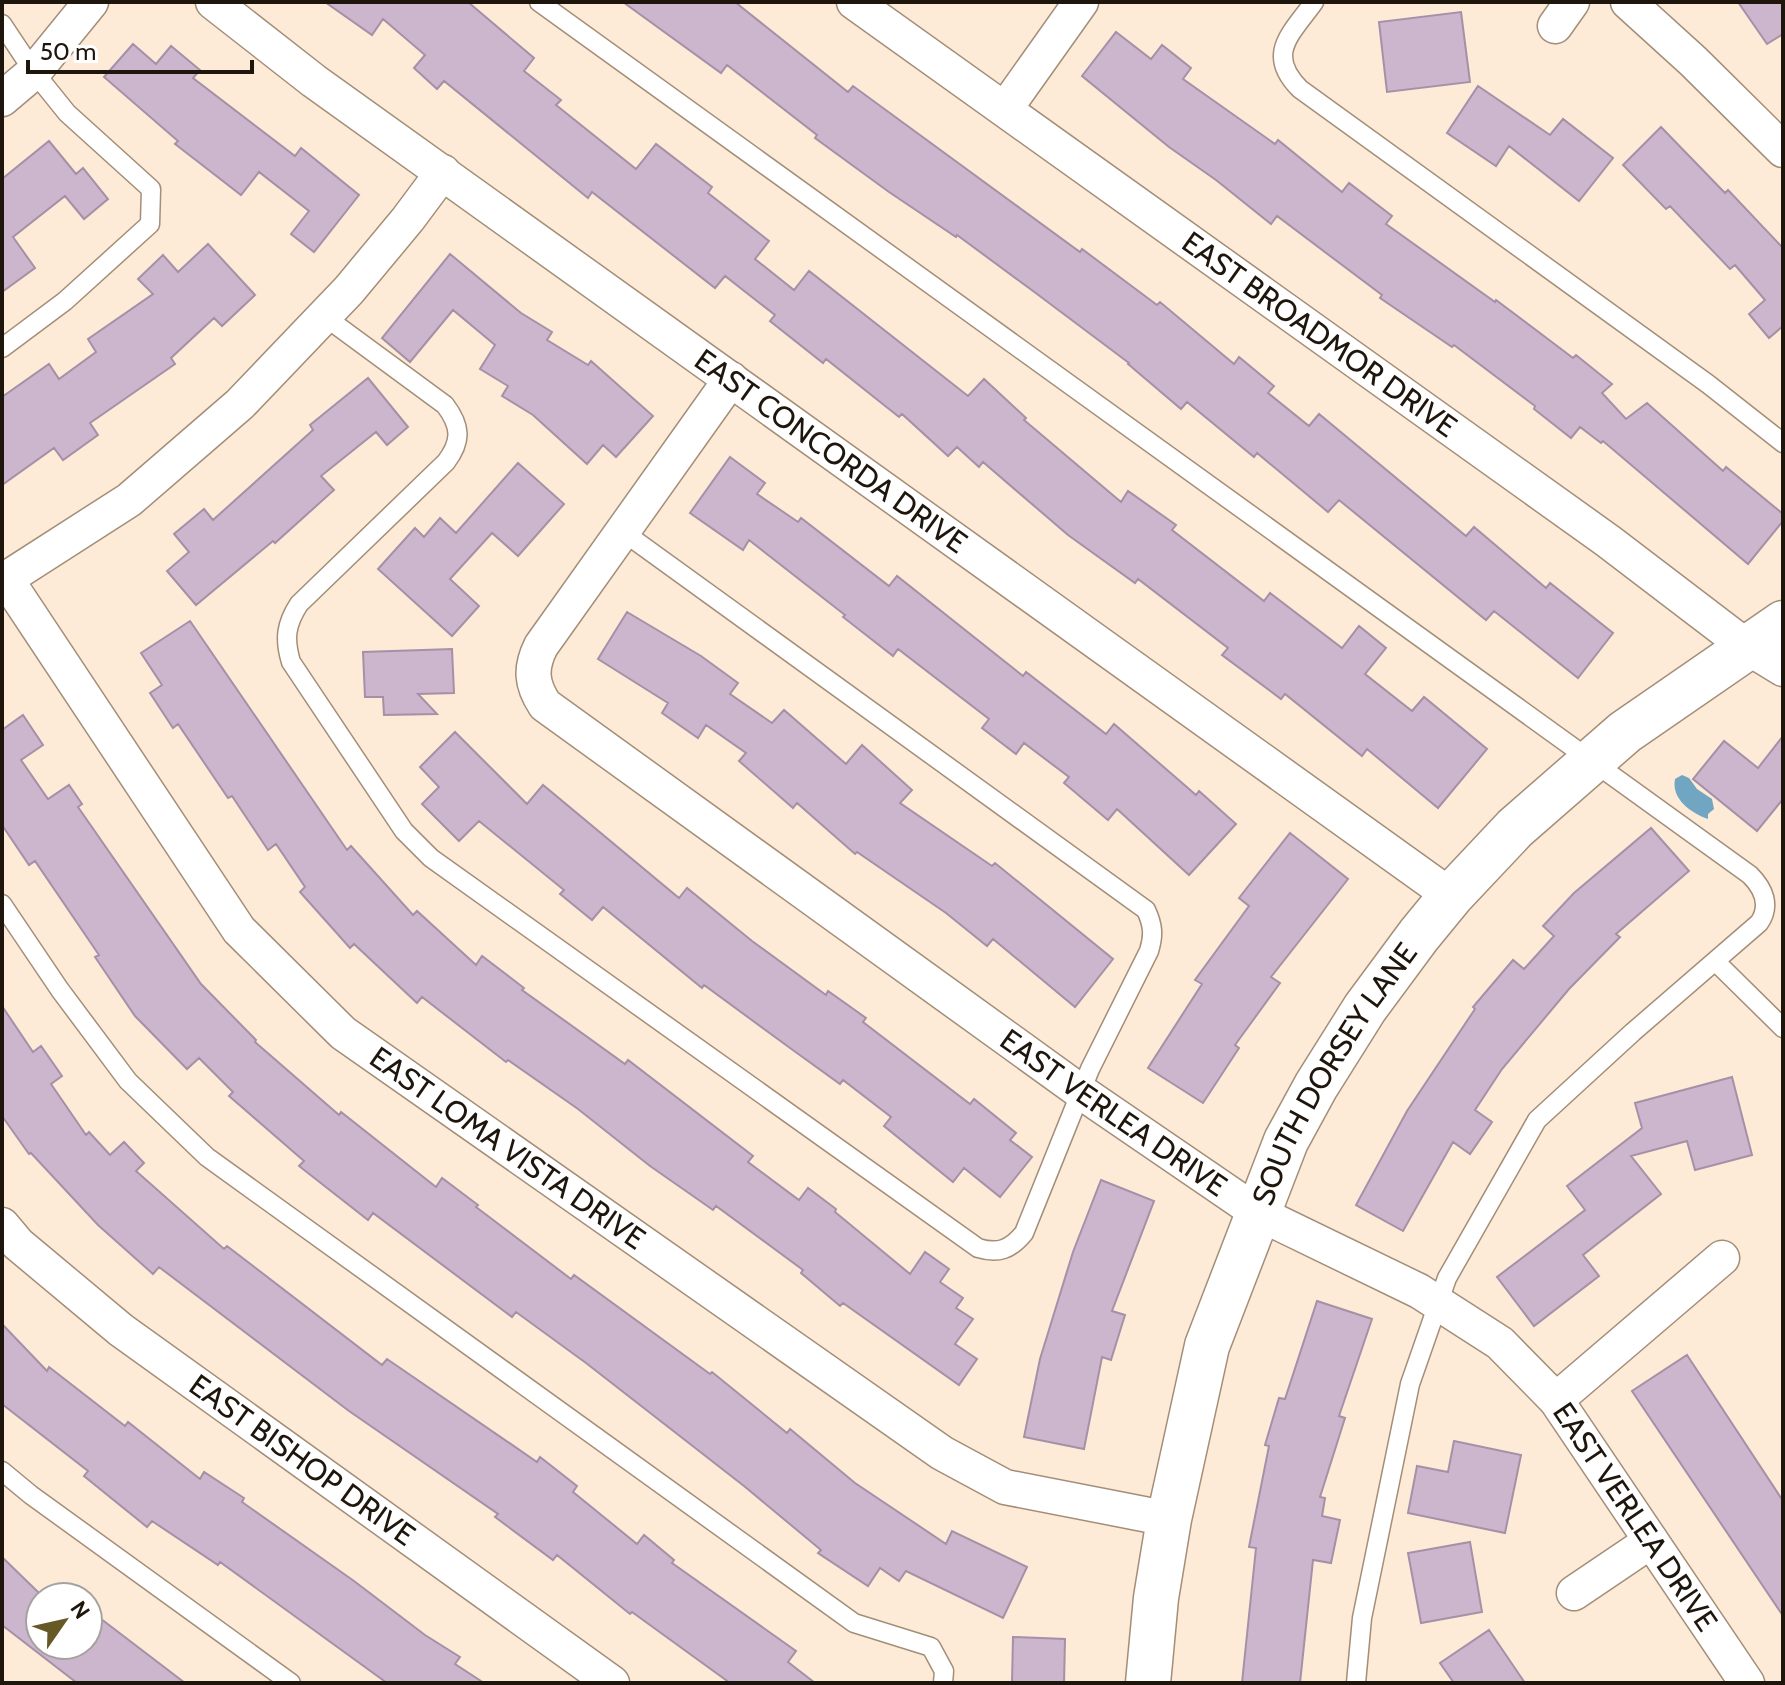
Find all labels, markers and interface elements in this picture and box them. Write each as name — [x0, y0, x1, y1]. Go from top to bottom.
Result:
scale bar — [28, 24, 252, 74]
text: 50 m — [40, 37, 96, 66]
street label: EAST BROADMOR DRIVE — [1175, 224, 1464, 445]
street label: EAST CONCORDA DRIVE — [688, 341, 974, 561]
street label: SOUTH DORSEY LANE — [1244, 935, 1425, 1210]
street label: EAST VERLEA DRIVE — [993, 1021, 1234, 1204]
street label: EAST LOMA VISTA DRIVE — [363, 1039, 653, 1257]
street label: EAST BISHOP DRIVE — [182, 1366, 422, 1553]
street label: EAST VERLEA DRIVE — [1545, 1395, 1726, 1638]
north arrow — [24, 1581, 104, 1661]
text: N — [65, 1596, 96, 1624]

